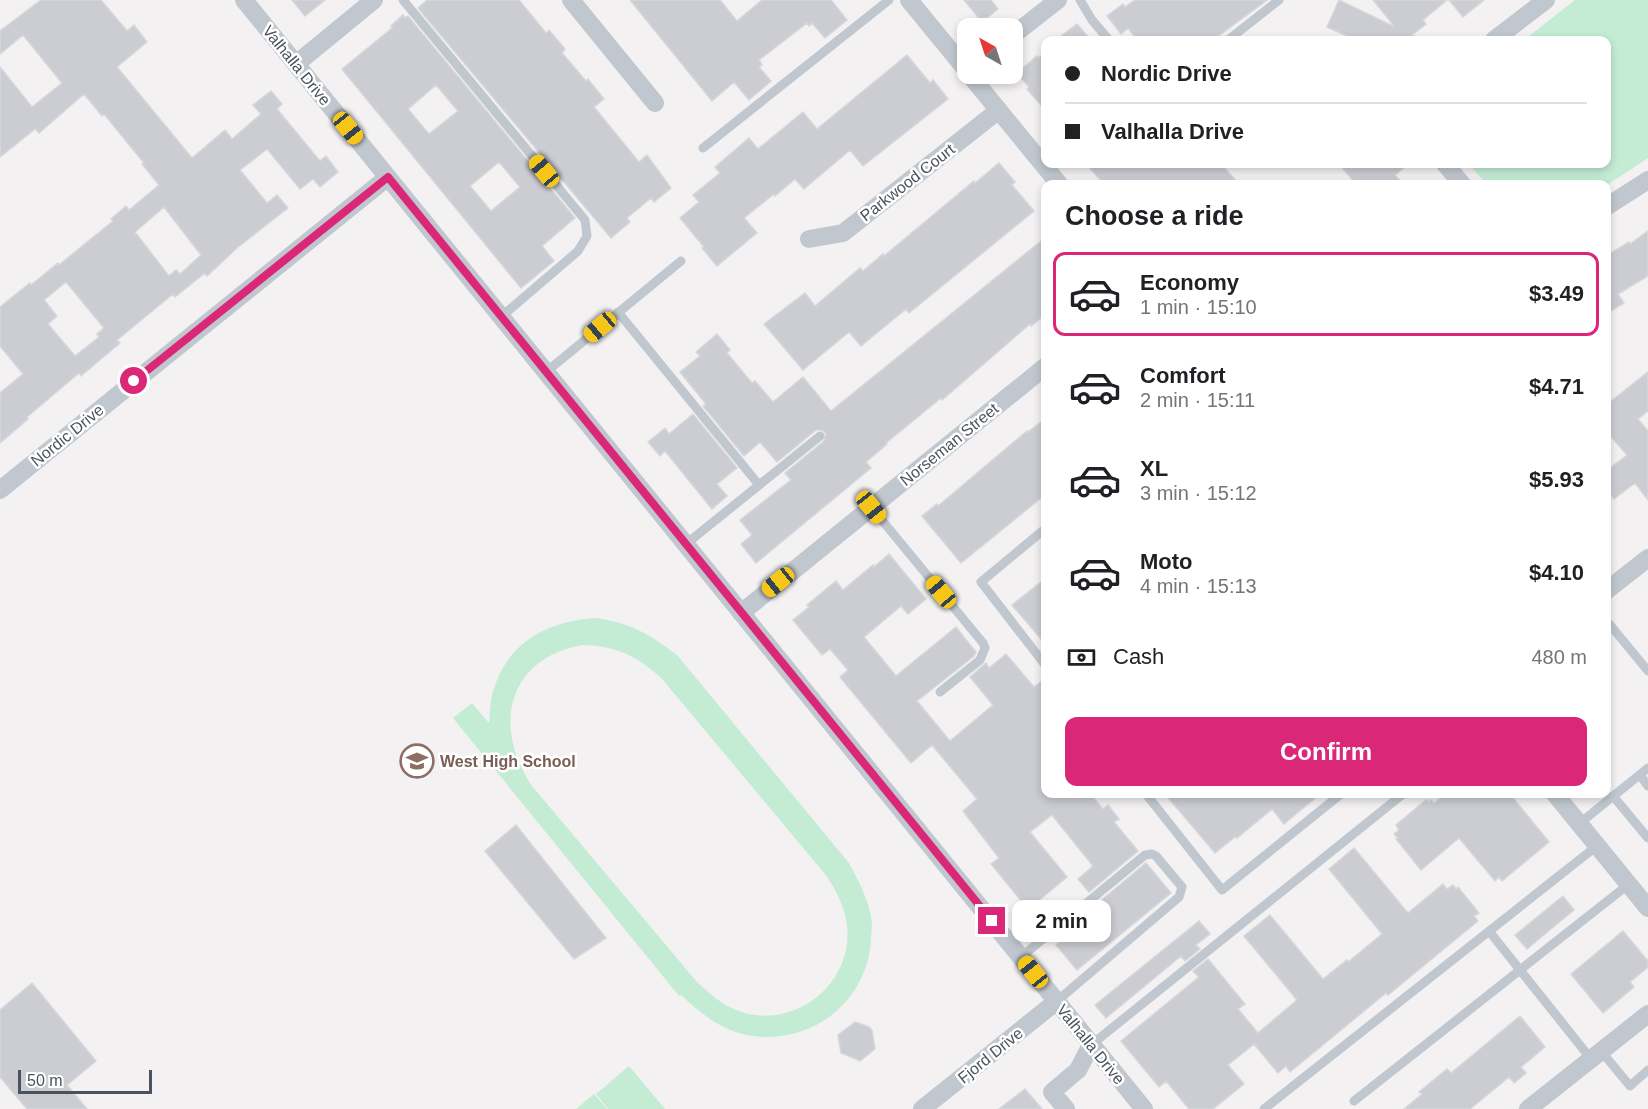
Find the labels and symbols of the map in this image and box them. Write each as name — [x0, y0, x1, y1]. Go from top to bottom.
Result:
north arrow — [957, 18, 1023, 84]
street label: Valhalla Drive — [259, 22, 334, 109]
car — [330, 108, 366, 148]
street label: Parkwood Court — [857, 140, 958, 224]
car — [526, 151, 562, 191]
car — [580, 309, 620, 345]
route start — [120, 367, 147, 394]
street label: Norseman Street — [897, 399, 1002, 489]
street label: Nordic Drive — [28, 401, 107, 470]
car — [853, 487, 889, 527]
car — [758, 564, 798, 600]
car — [923, 572, 959, 612]
school or university icon: West High School — [399, 743, 435, 779]
place label: West High School — [440, 753, 576, 770]
callout: 2 min — [1013, 900, 1112, 942]
route end — [978, 907, 1005, 934]
car — [1015, 952, 1051, 992]
street label: Valhalla Drive — [1053, 1001, 1128, 1088]
street label: Fjord Drive — [955, 1024, 1026, 1087]
scale bar — [18, 1067, 152, 1094]

